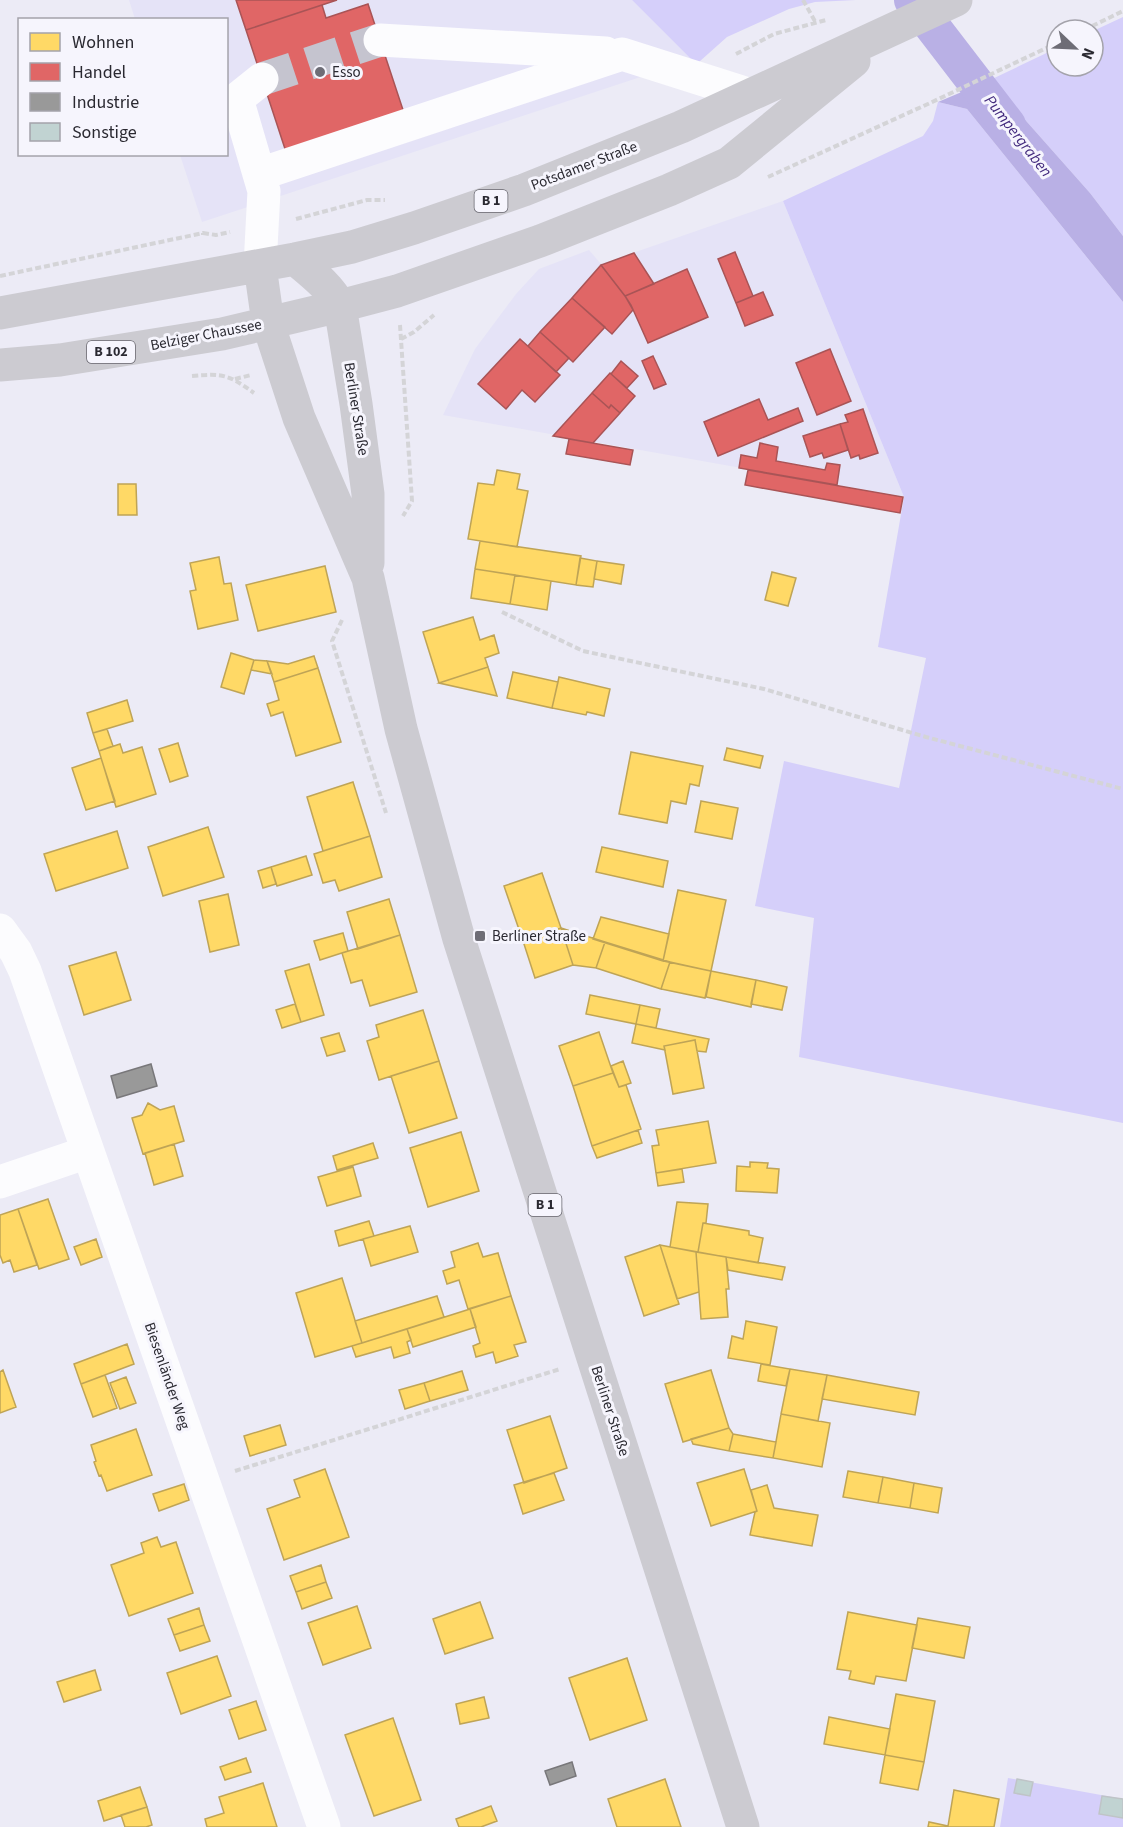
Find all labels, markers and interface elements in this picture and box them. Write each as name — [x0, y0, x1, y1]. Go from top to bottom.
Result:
legend — [18, 18, 228, 156]
north arrow — [1045, 18, 1105, 78]
text: Wohnen — [72, 30, 134, 55]
text: N — [1076, 44, 1100, 63]
text: Handel — [72, 60, 126, 85]
place label: Esso — [332, 62, 361, 83]
marker: Esso — [313, 65, 327, 79]
text: Industrie — [72, 90, 139, 115]
water label: Pumpergraben — [979, 90, 1057, 182]
text: Sonstige — [72, 120, 137, 145]
street label: Potsdamer Straße — [528, 136, 640, 196]
road number: B 1 — [474, 190, 508, 212]
street label: Belziger Chaussee — [149, 314, 263, 356]
road number: B 102 — [87, 341, 135, 363]
street label: Berliner Straße — [338, 361, 374, 457]
place label: Berliner Straße — [492, 926, 586, 947]
marker: Berliner Straße — [473, 929, 487, 943]
road number: B 1 — [528, 1194, 562, 1216]
street label: Biesenländer Weg — [139, 1320, 195, 1433]
street label: Berliner Straße — [585, 1363, 635, 1459]

